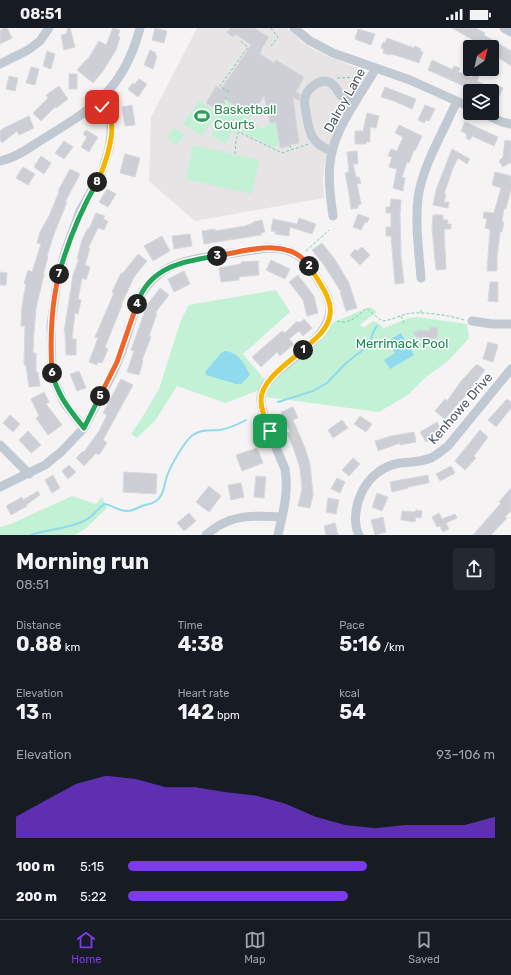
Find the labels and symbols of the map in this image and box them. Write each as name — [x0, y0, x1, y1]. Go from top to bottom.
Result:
north arrow — [463, 40, 499, 76]
street label: Dalroy Lane — [321, 66, 368, 135]
pin — [85, 90, 119, 124]
place label: Basketball Courts — [214, 102, 276, 132]
sports icon: Basketball Courts — [193, 107, 211, 125]
pin: 8 — [87, 172, 107, 192]
pin: 3 — [207, 246, 227, 266]
pin: 2 — [299, 256, 319, 276]
pin: 7 — [49, 264, 69, 284]
pin: 4 — [127, 294, 147, 314]
park label: Merrimack Pool — [356, 336, 448, 351]
pin: 1 — [293, 340, 313, 360]
pin: 6 — [42, 363, 62, 383]
street label: Kenhowe Drive — [425, 370, 495, 447]
pin: 5 — [90, 386, 110, 406]
pin — [253, 414, 287, 448]

